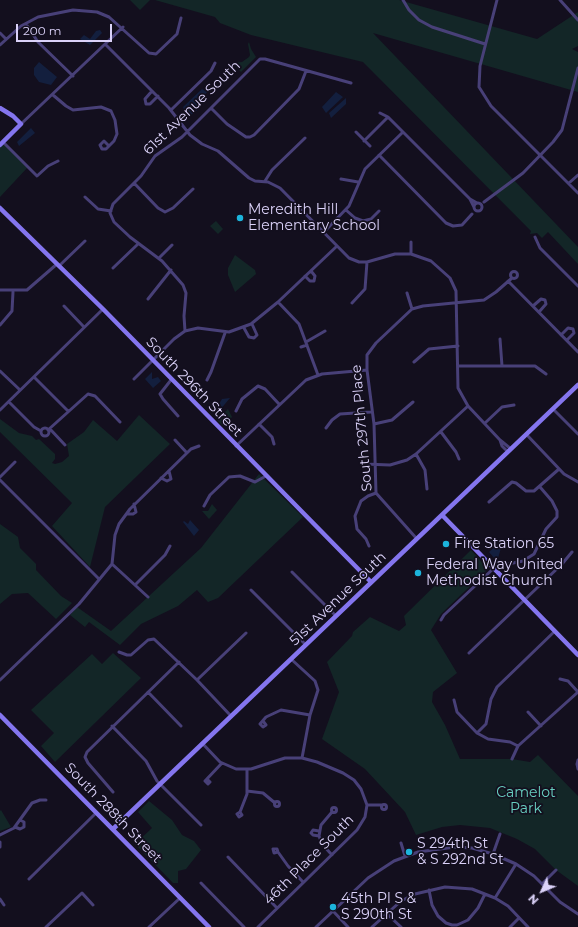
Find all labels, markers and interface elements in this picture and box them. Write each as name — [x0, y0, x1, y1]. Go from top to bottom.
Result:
scale bar — [18, 16, 114, 42]
text: 200 m — [23, 23, 62, 38]
street label: 61st Avenue South — [140, 57, 244, 159]
place label: Meredith Hill Elementary School — [248, 202, 380, 234]
marker: Meredith Hill Elementary School — [235, 213, 245, 223]
street label: South 296th Street — [142, 334, 246, 440]
street label: South 297th Place — [348, 364, 376, 492]
place label: Fire Station 65 — [454, 536, 554, 552]
marker: Fire Station 65 — [441, 539, 451, 549]
street label: 51st Avenue South — [286, 549, 390, 649]
place label: Federal Way United Methodist Church — [426, 557, 563, 590]
marker: Federal Way United Methodist Church — [413, 568, 423, 578]
street label: South 288th Street — [61, 759, 165, 867]
park label: Camelot Park — [496, 785, 556, 818]
street label: 46th Place South — [260, 811, 358, 909]
place label: S 294th St & S 292nd St — [417, 836, 504, 868]
marker: S 294th St & S 292nd St — [404, 847, 414, 857]
north arrow — [522, 871, 562, 911]
place label: 45th Pl S & S 290th St — [341, 891, 416, 924]
text: N — [525, 891, 541, 907]
marker: 45th Pl S & S 290th St — [328, 902, 338, 912]

